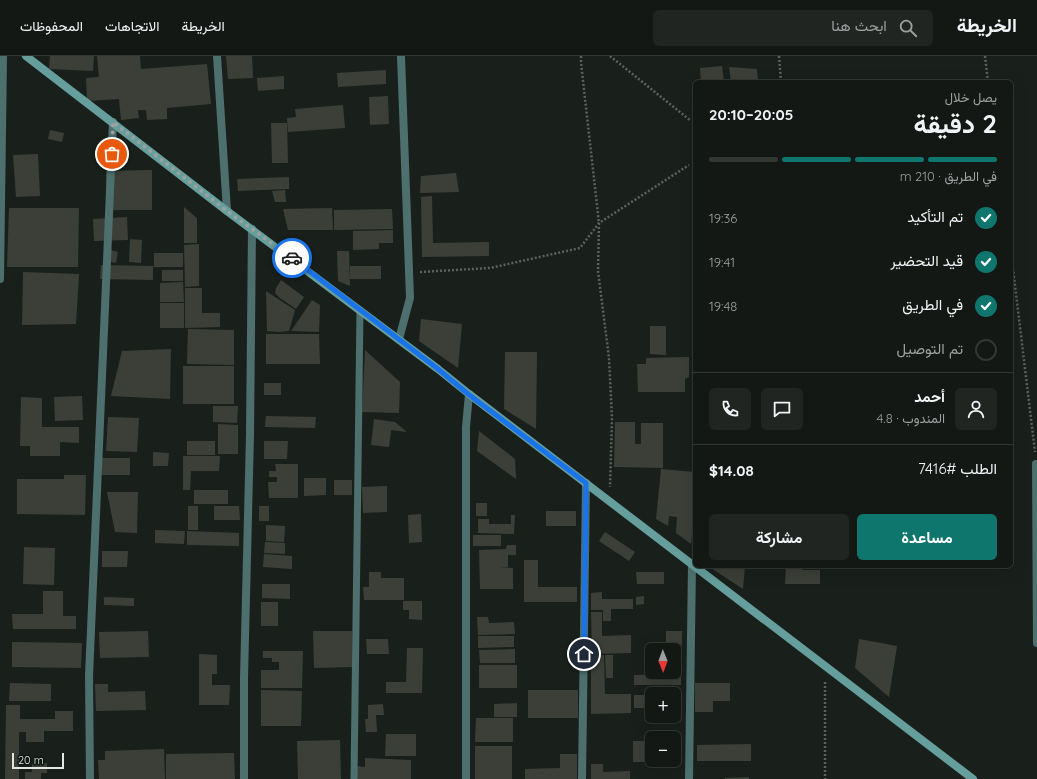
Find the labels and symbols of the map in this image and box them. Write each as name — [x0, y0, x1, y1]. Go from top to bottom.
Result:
pin — [95, 137, 129, 171]
courier — [272, 238, 312, 278]
pin — [567, 637, 601, 671]
north arrow — [645, 643, 681, 679]
scale bar — [12, 751, 64, 770]

